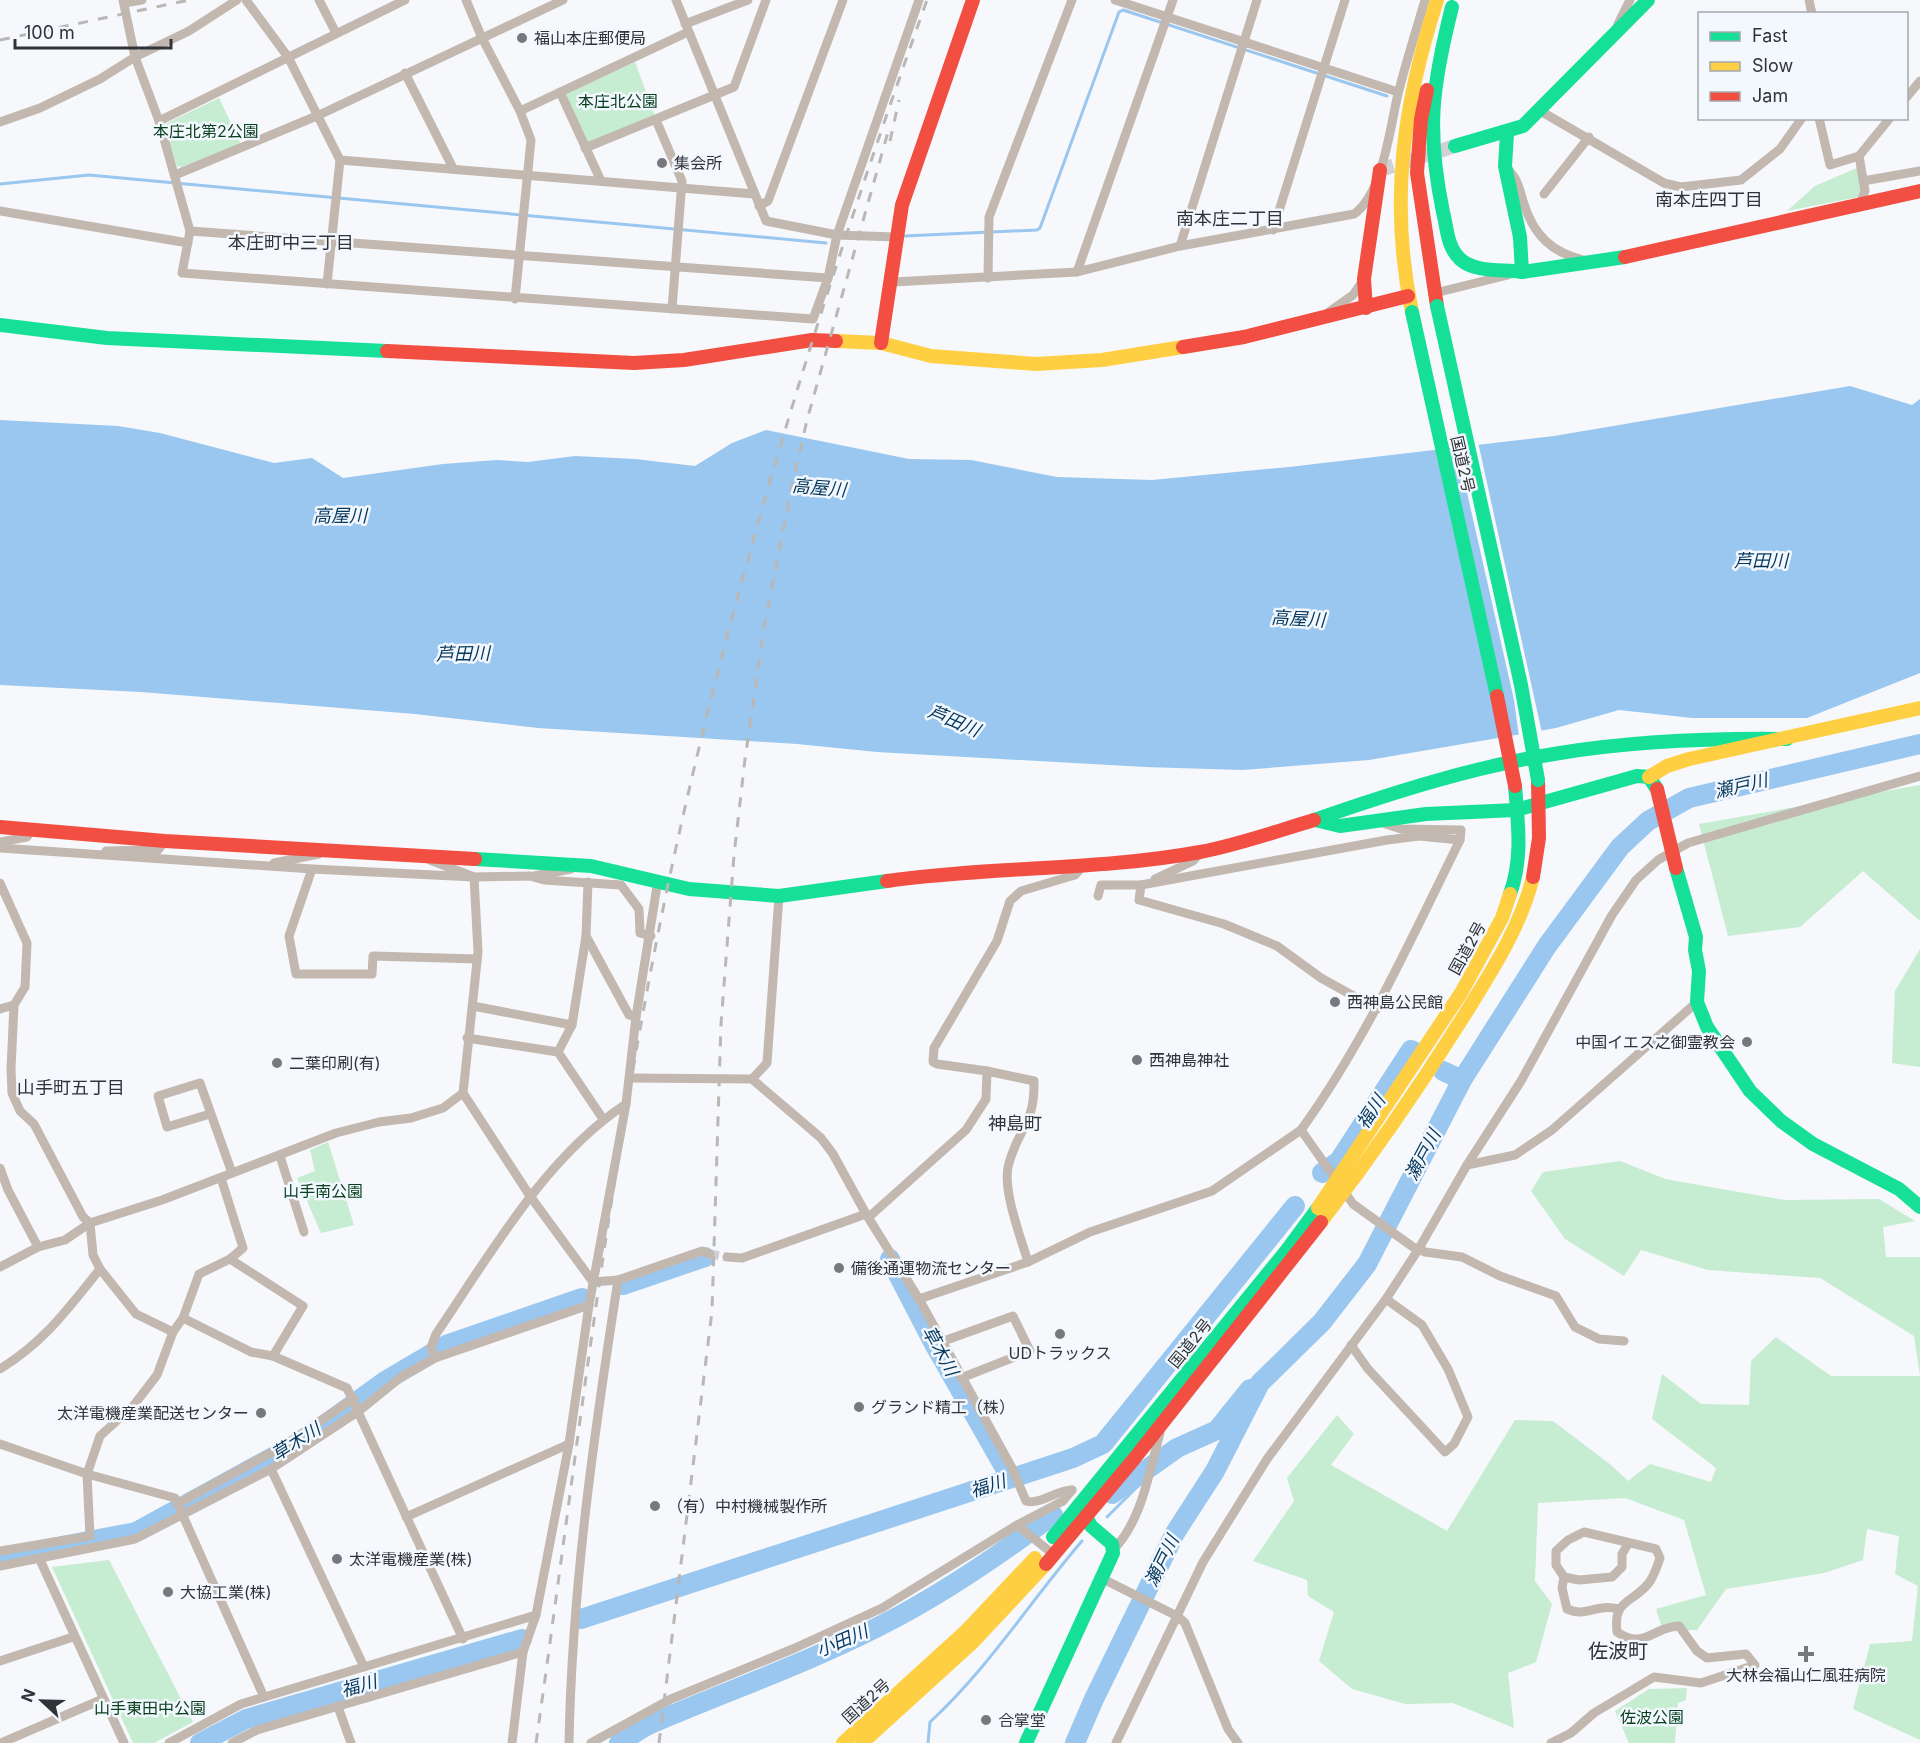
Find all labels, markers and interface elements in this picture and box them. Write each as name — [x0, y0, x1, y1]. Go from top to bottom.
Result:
scale bar — [15, 12, 171, 50]
legend — [1698, 12, 1908, 120]
text: 100 m — [24, 22, 75, 43]
text: Fast — [1752, 25, 1788, 46]
place label: 福山本庄郵便局 — [534, 28, 646, 48]
marker: 福山本庄郵便局 — [515, 31, 529, 45]
text: Slow — [1752, 55, 1793, 76]
text: Jam — [1752, 85, 1788, 106]
park label: 本庄北公園 — [578, 91, 658, 111]
park label: 本庄北第2公園 — [153, 121, 259, 141]
place label: 集会所 — [674, 153, 722, 173]
marker: 集会所 — [655, 156, 669, 170]
district label: 南本庄四丁目 — [1655, 189, 1763, 210]
district label: 南本庄二丁目 — [1176, 208, 1284, 229]
district label: 本庄町中三丁目 — [228, 232, 354, 253]
street label: 国道2号 — [1447, 434, 1479, 494]
water label: 高屋川 — [791, 475, 849, 500]
water label: 高屋川 — [313, 505, 369, 526]
water label: 芦田川 — [1734, 550, 1790, 571]
water label: 高屋川 — [1271, 607, 1328, 631]
water label: 芦田川 — [436, 642, 492, 664]
water label: 芦田川 — [925, 700, 985, 742]
water label: 瀬戸川 — [1712, 769, 1772, 802]
street label: 国道2号 — [1444, 918, 1490, 978]
place label: 西神島公民館 — [1347, 992, 1443, 1012]
marker: 西神島公民館 — [1328, 995, 1342, 1009]
place label: 中国イエス之御霊教会 — [1575, 1032, 1735, 1052]
marker: 中国イエス之御霊教会 — [1740, 1035, 1754, 1049]
place label: 西神島神社 — [1149, 1050, 1229, 1070]
place label: 二葉印刷(有) — [289, 1053, 381, 1073]
marker: 西神島神社 — [1130, 1053, 1144, 1067]
marker: 二葉印刷(有) — [270, 1056, 284, 1070]
district label: 山手町五丁目 — [17, 1077, 125, 1098]
water label: 福川 — [1352, 1089, 1390, 1133]
district label: 神島町 — [988, 1113, 1042, 1134]
water label: 瀬戸川 — [1401, 1124, 1445, 1184]
park label: 山手南公園 — [283, 1181, 363, 1201]
place label: 備後通運物流センター — [851, 1258, 1011, 1278]
marker: 備後通運物流センター — [832, 1261, 846, 1275]
street label: 国道2号 — [1164, 1314, 1216, 1372]
water label: 草木川 — [918, 1322, 964, 1381]
marker: UDトラックス — [1053, 1327, 1067, 1341]
place label: UDトラックス — [1009, 1343, 1111, 1363]
place label: グランド精工（株） — [871, 1397, 1015, 1417]
marker: グランド精工（株） — [852, 1400, 866, 1414]
place label: 太洋電機産業配送センター — [57, 1403, 249, 1423]
marker: 太洋電機産業配送センター — [254, 1406, 268, 1420]
water label: 草木川 — [267, 1417, 326, 1465]
water label: 福川 — [967, 1469, 1010, 1501]
place label: （有）中村機械製作所 — [667, 1496, 827, 1516]
marker: （有）中村機械製作所 — [648, 1499, 662, 1513]
water label: 瀬戸川 — [1140, 1530, 1184, 1590]
place label: 太洋電機産業(株) — [349, 1549, 473, 1569]
marker: 太洋電機産業(株) — [330, 1552, 344, 1566]
place label: 大協工業(株) — [180, 1582, 272, 1602]
marker: 大協工業(株) — [161, 1585, 175, 1599]
water label: 小田川 — [813, 1620, 873, 1661]
district label: 佐波町 — [1588, 1639, 1648, 1663]
marker: 大林会福山仁風荘病院 — [1797, 1645, 1815, 1663]
place label: 大林会福山仁風荘病院 — [1726, 1665, 1886, 1685]
water label: 福川 — [339, 1670, 381, 1701]
north arrow — [12, 1671, 72, 1731]
street label: 国道2号 — [838, 1674, 894, 1728]
text: N — [17, 1686, 40, 1705]
park label: 山手東田中公園 — [94, 1698, 206, 1718]
park label: 佐波公園 — [1620, 1707, 1684, 1727]
place label: 合掌堂 — [998, 1710, 1046, 1730]
marker: 合掌堂 — [979, 1713, 993, 1727]

